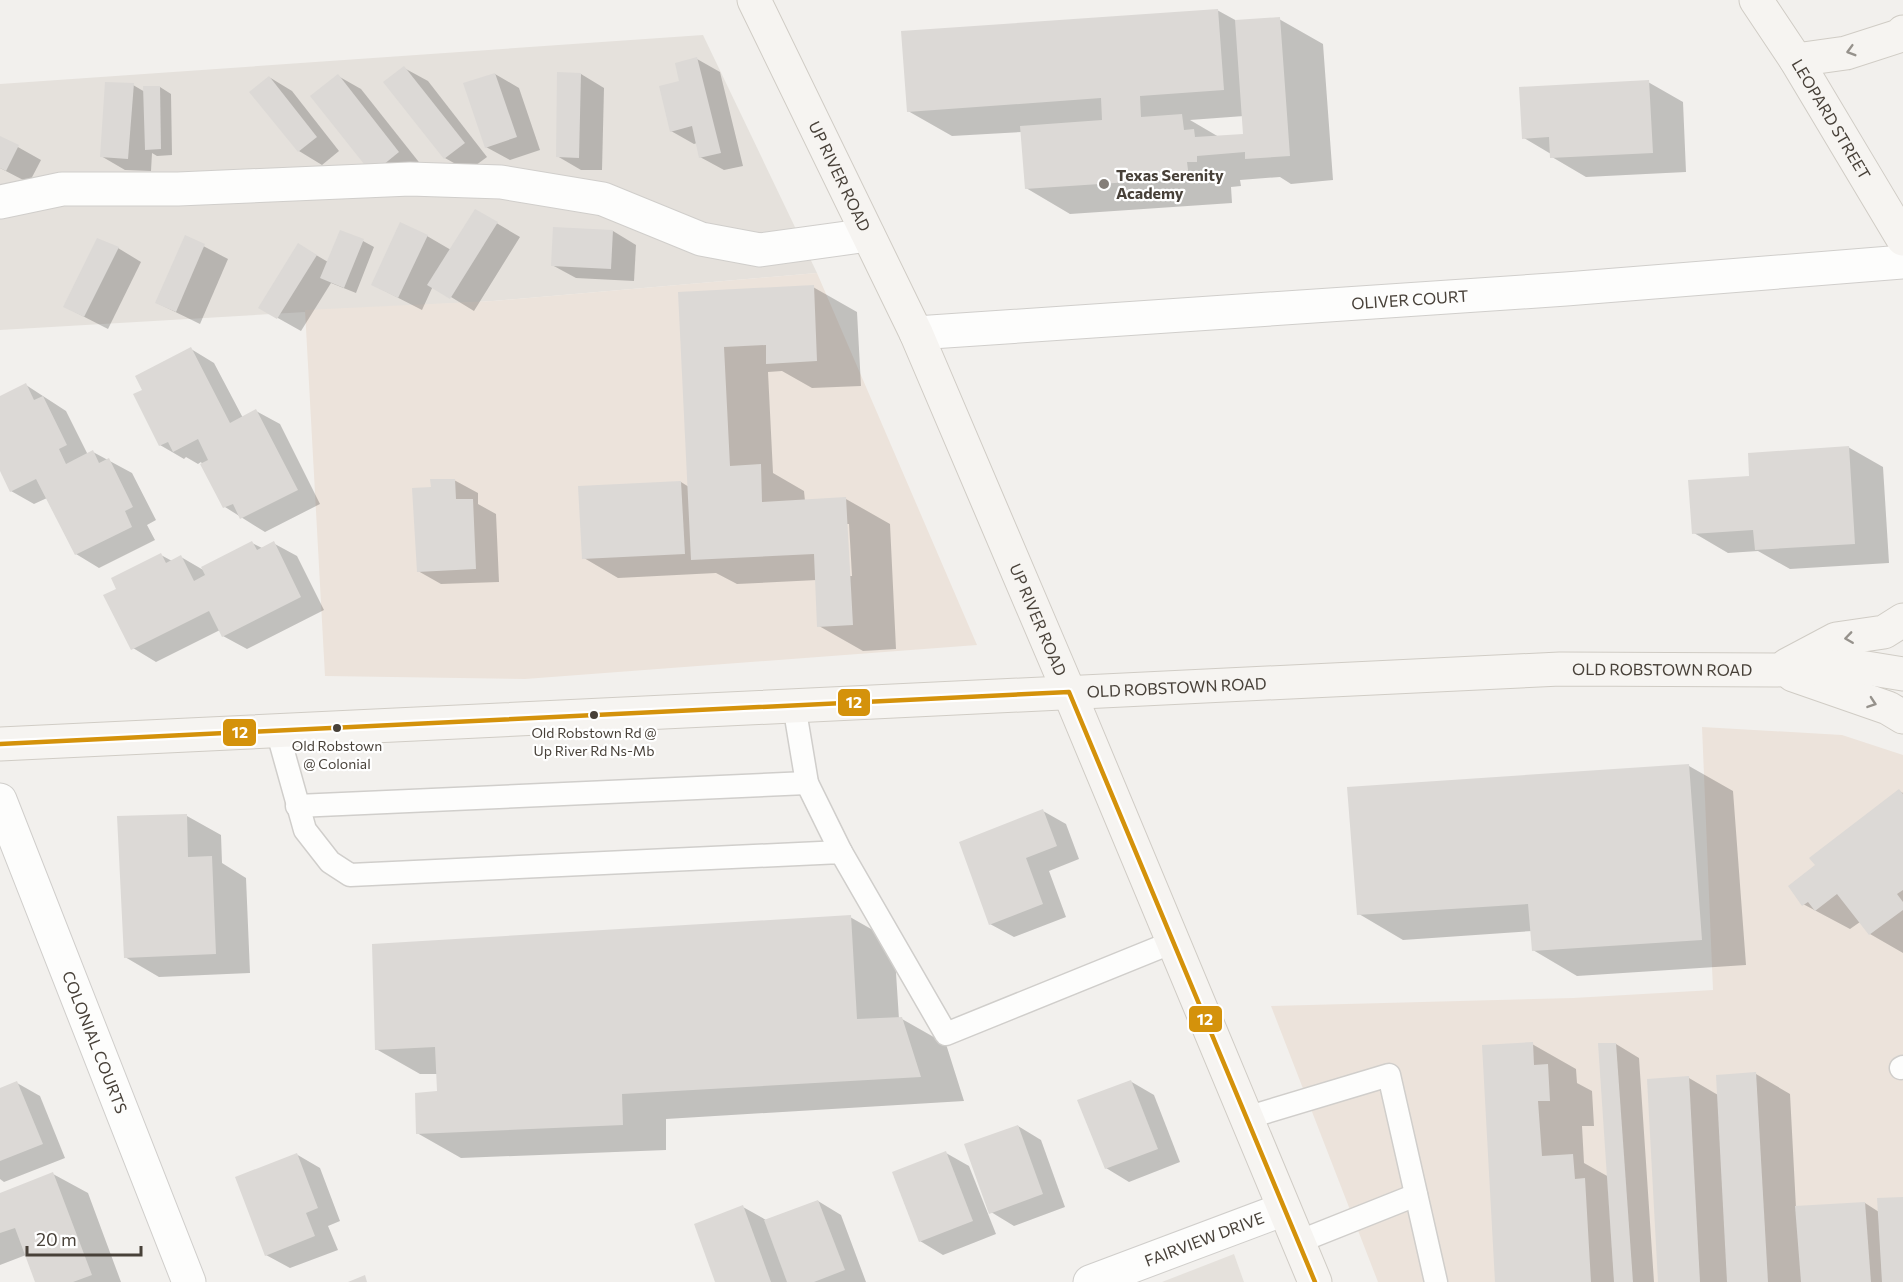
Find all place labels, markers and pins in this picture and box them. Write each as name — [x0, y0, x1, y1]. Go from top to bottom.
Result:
place label: Texas Serenity Academy — [1116, 165, 1224, 202]
marker: Texas Serenity Academy — [1097, 177, 1111, 191]
marker: Old Robstown Rd @ Up River Rd Ns-Mb — [588, 709, 600, 721]
marker: Old Robstown @ Colonial — [331, 722, 343, 734]
place label: Old Robstown Rd @ Up River Rd Ns-Mb — [531, 724, 657, 759]
place label: Old Robstown @ Colonial — [292, 737, 382, 772]

